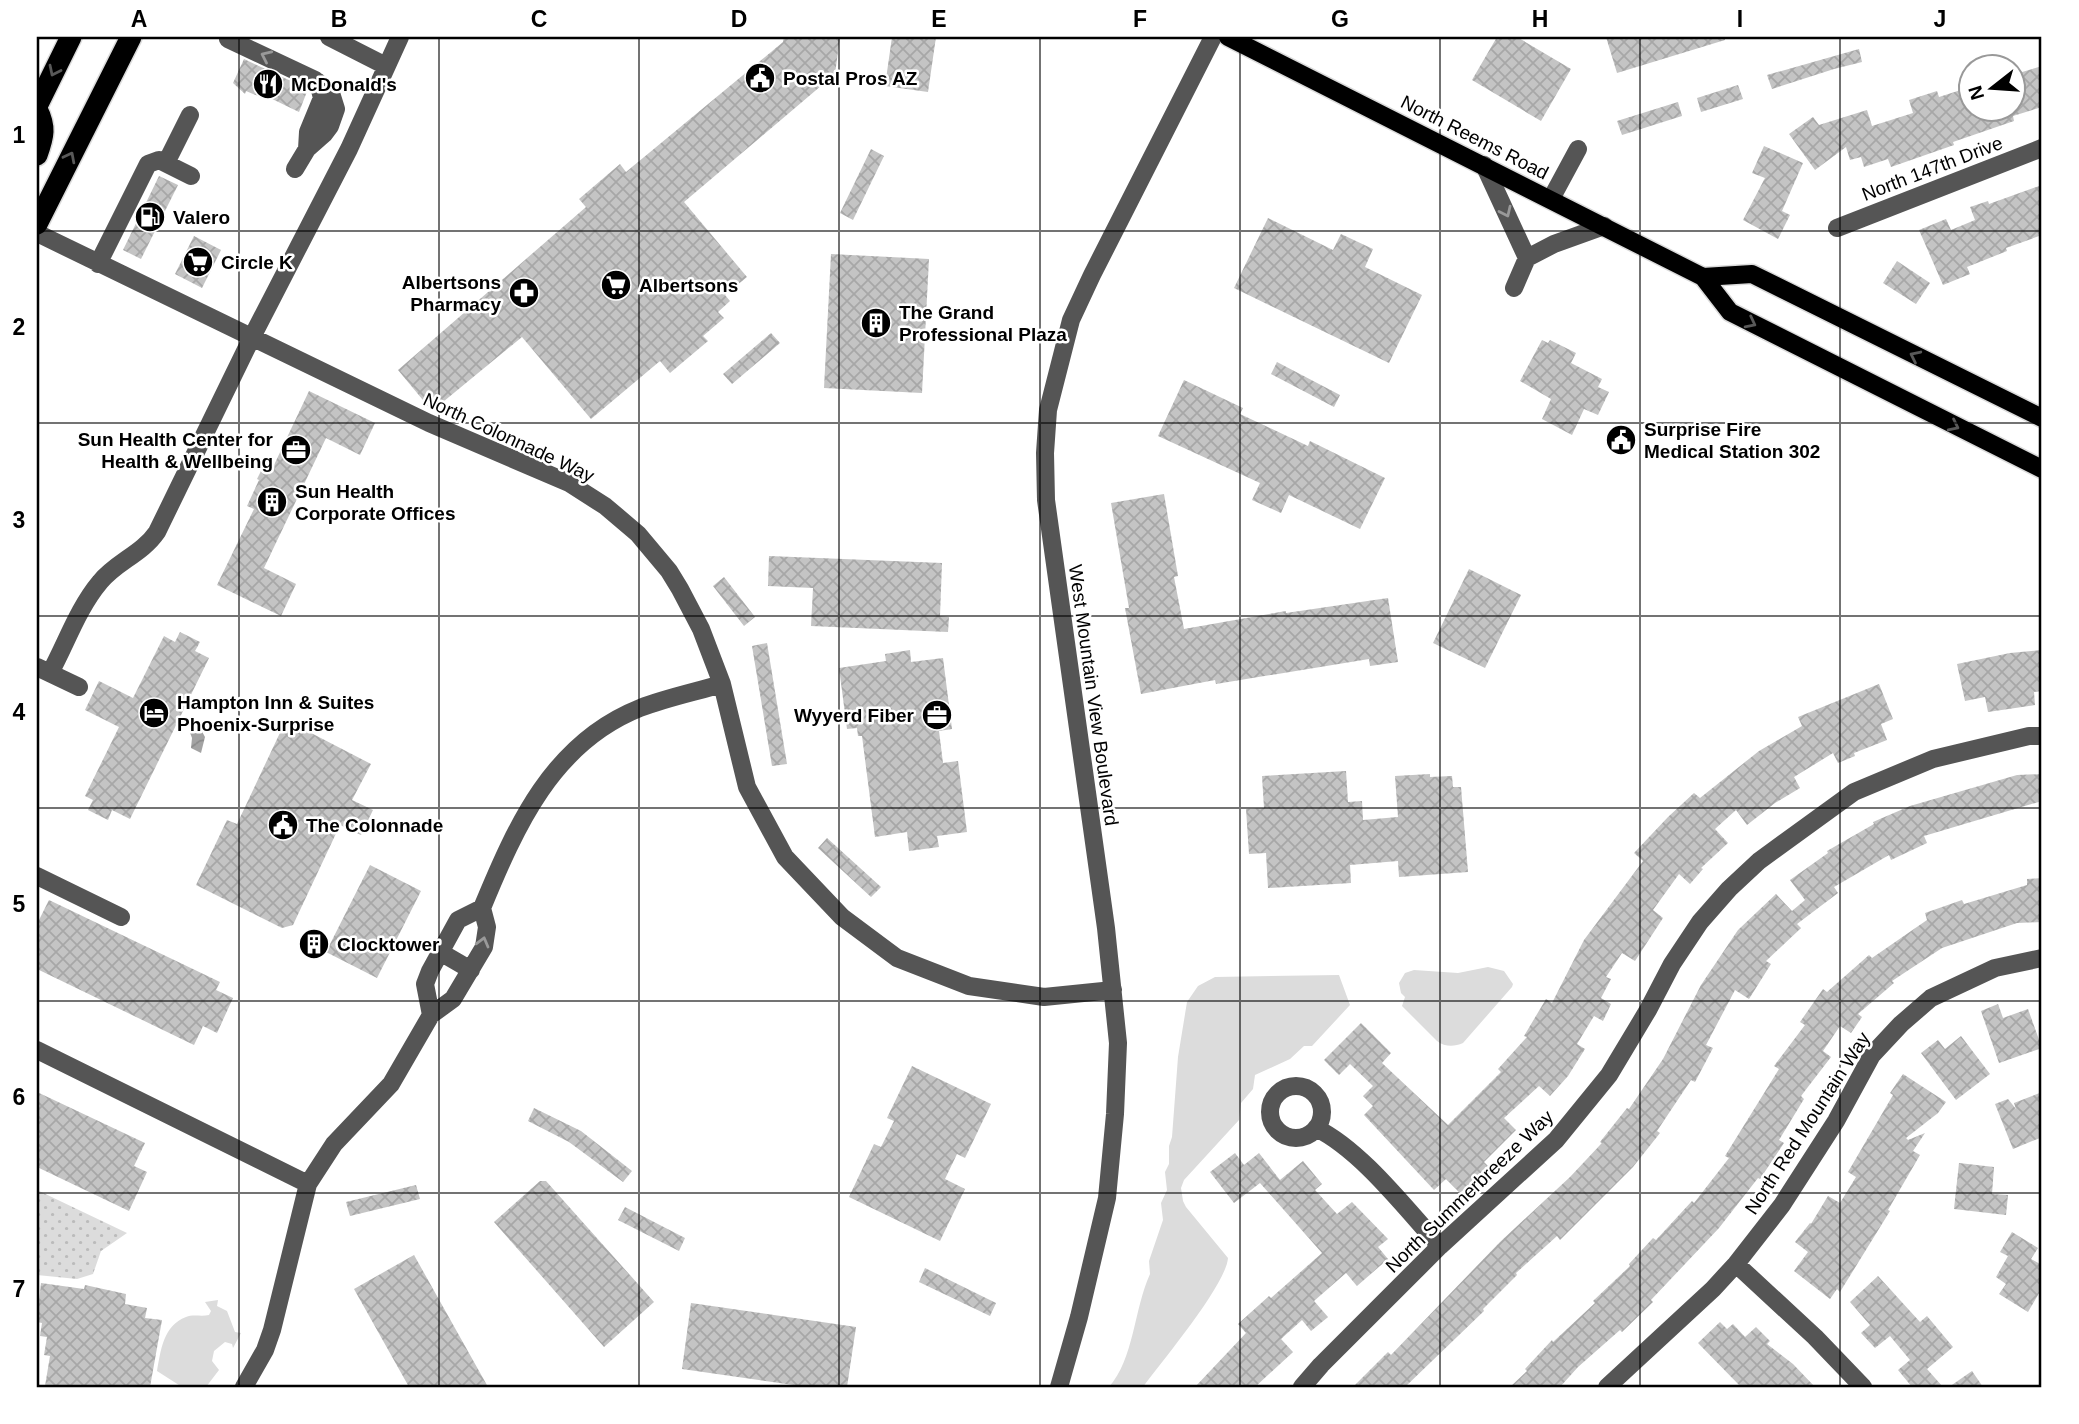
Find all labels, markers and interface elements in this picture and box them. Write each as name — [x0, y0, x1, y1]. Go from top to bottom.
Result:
text: A — [131, 6, 147, 32]
text: B — [331, 6, 347, 32]
text: C — [531, 6, 547, 32]
text: D — [731, 6, 747, 32]
text: E — [931, 6, 947, 32]
text: F — [1133, 6, 1147, 32]
text: G — [1331, 6, 1349, 32]
text: H — [1532, 6, 1548, 32]
text: I — [1737, 6, 1743, 32]
text: J — [1934, 6, 1946, 32]
one-way arrow — [260, 51, 273, 65]
north arrow — [1956, 52, 2026, 122]
public building icon: Postal Pros AZ — [743, 61, 777, 95]
one-way arrow — [48, 64, 62, 76]
restaurant icon: McDonald's — [251, 67, 285, 101]
place label: Postal Pros AZ — [783, 68, 918, 89]
place label: McDonald's — [291, 74, 397, 95]
text: N — [1964, 83, 1988, 102]
street label: North Reems Road — [1398, 91, 1552, 184]
text: 1 — [13, 122, 26, 148]
street label: North 147th Drive — [1859, 132, 2005, 205]
one-way arrow — [62, 152, 76, 164]
fuel station icon: Valero — [133, 200, 167, 234]
one-way arrow — [1498, 204, 1512, 217]
place label: Valero — [173, 207, 230, 228]
supermarket icon: Circle K — [181, 245, 215, 279]
place label: Circle K — [221, 252, 293, 273]
supermarket icon: Albertsons — [599, 268, 633, 302]
place label: Albertsons Pharmacy — [402, 272, 501, 315]
place label: Albertsons — [639, 275, 738, 296]
pharmacy icon: Albertsons Pharmacy — [507, 276, 541, 310]
place label: The Grand Professional Plaza — [899, 302, 1067, 345]
building icon: The Grand Professional Plaza — [859, 306, 893, 340]
text: 2 — [13, 314, 25, 340]
one-way arrow — [1744, 314, 1756, 328]
one-way arrow — [1910, 350, 1922, 364]
street label: North Colonnade Way — [420, 389, 598, 487]
one-way arrow — [1947, 417, 1959, 431]
place label: Surprise Fire Medical Station 302 — [1644, 419, 1820, 462]
public building icon: Surprise Fire Medical Station 302 — [1604, 423, 1638, 457]
place label: Sun Health Center for Health & Wellbeing — [78, 429, 274, 472]
office icon: Sun Health Center for Health & Wellbeing — [279, 433, 313, 467]
place label: Sun Health Corporate Offices — [295, 481, 455, 524]
building icon: Sun Health Corporate Offices — [255, 485, 289, 519]
text: 3 — [13, 507, 25, 533]
street label: West Mountain View Boulevard — [1065, 563, 1122, 827]
place label: Hampton Inn & Suites Phoenix-Surprise — [177, 692, 374, 735]
hotel icon: Hampton Inn & Suites Phoenix-Surprise — [137, 696, 171, 730]
office icon: Wyyerd Fiber — [920, 698, 954, 732]
text: 4 — [13, 699, 26, 725]
place label: Wyyerd Fiber — [794, 705, 915, 726]
public building icon: The Colonnade — [266, 808, 300, 842]
place label: The Colonnade — [306, 815, 443, 836]
text: 5 — [13, 891, 26, 917]
building icon: Clocktower — [297, 927, 331, 961]
place label: Clocktower — [337, 934, 440, 955]
one-way arrow — [475, 936, 490, 948]
street label: North Red Mountain Way — [1741, 1028, 1874, 1218]
text: 6 — [13, 1084, 25, 1110]
street label: North Summerbreeze Way — [1381, 1106, 1558, 1277]
text: 7 — [13, 1276, 25, 1302]

